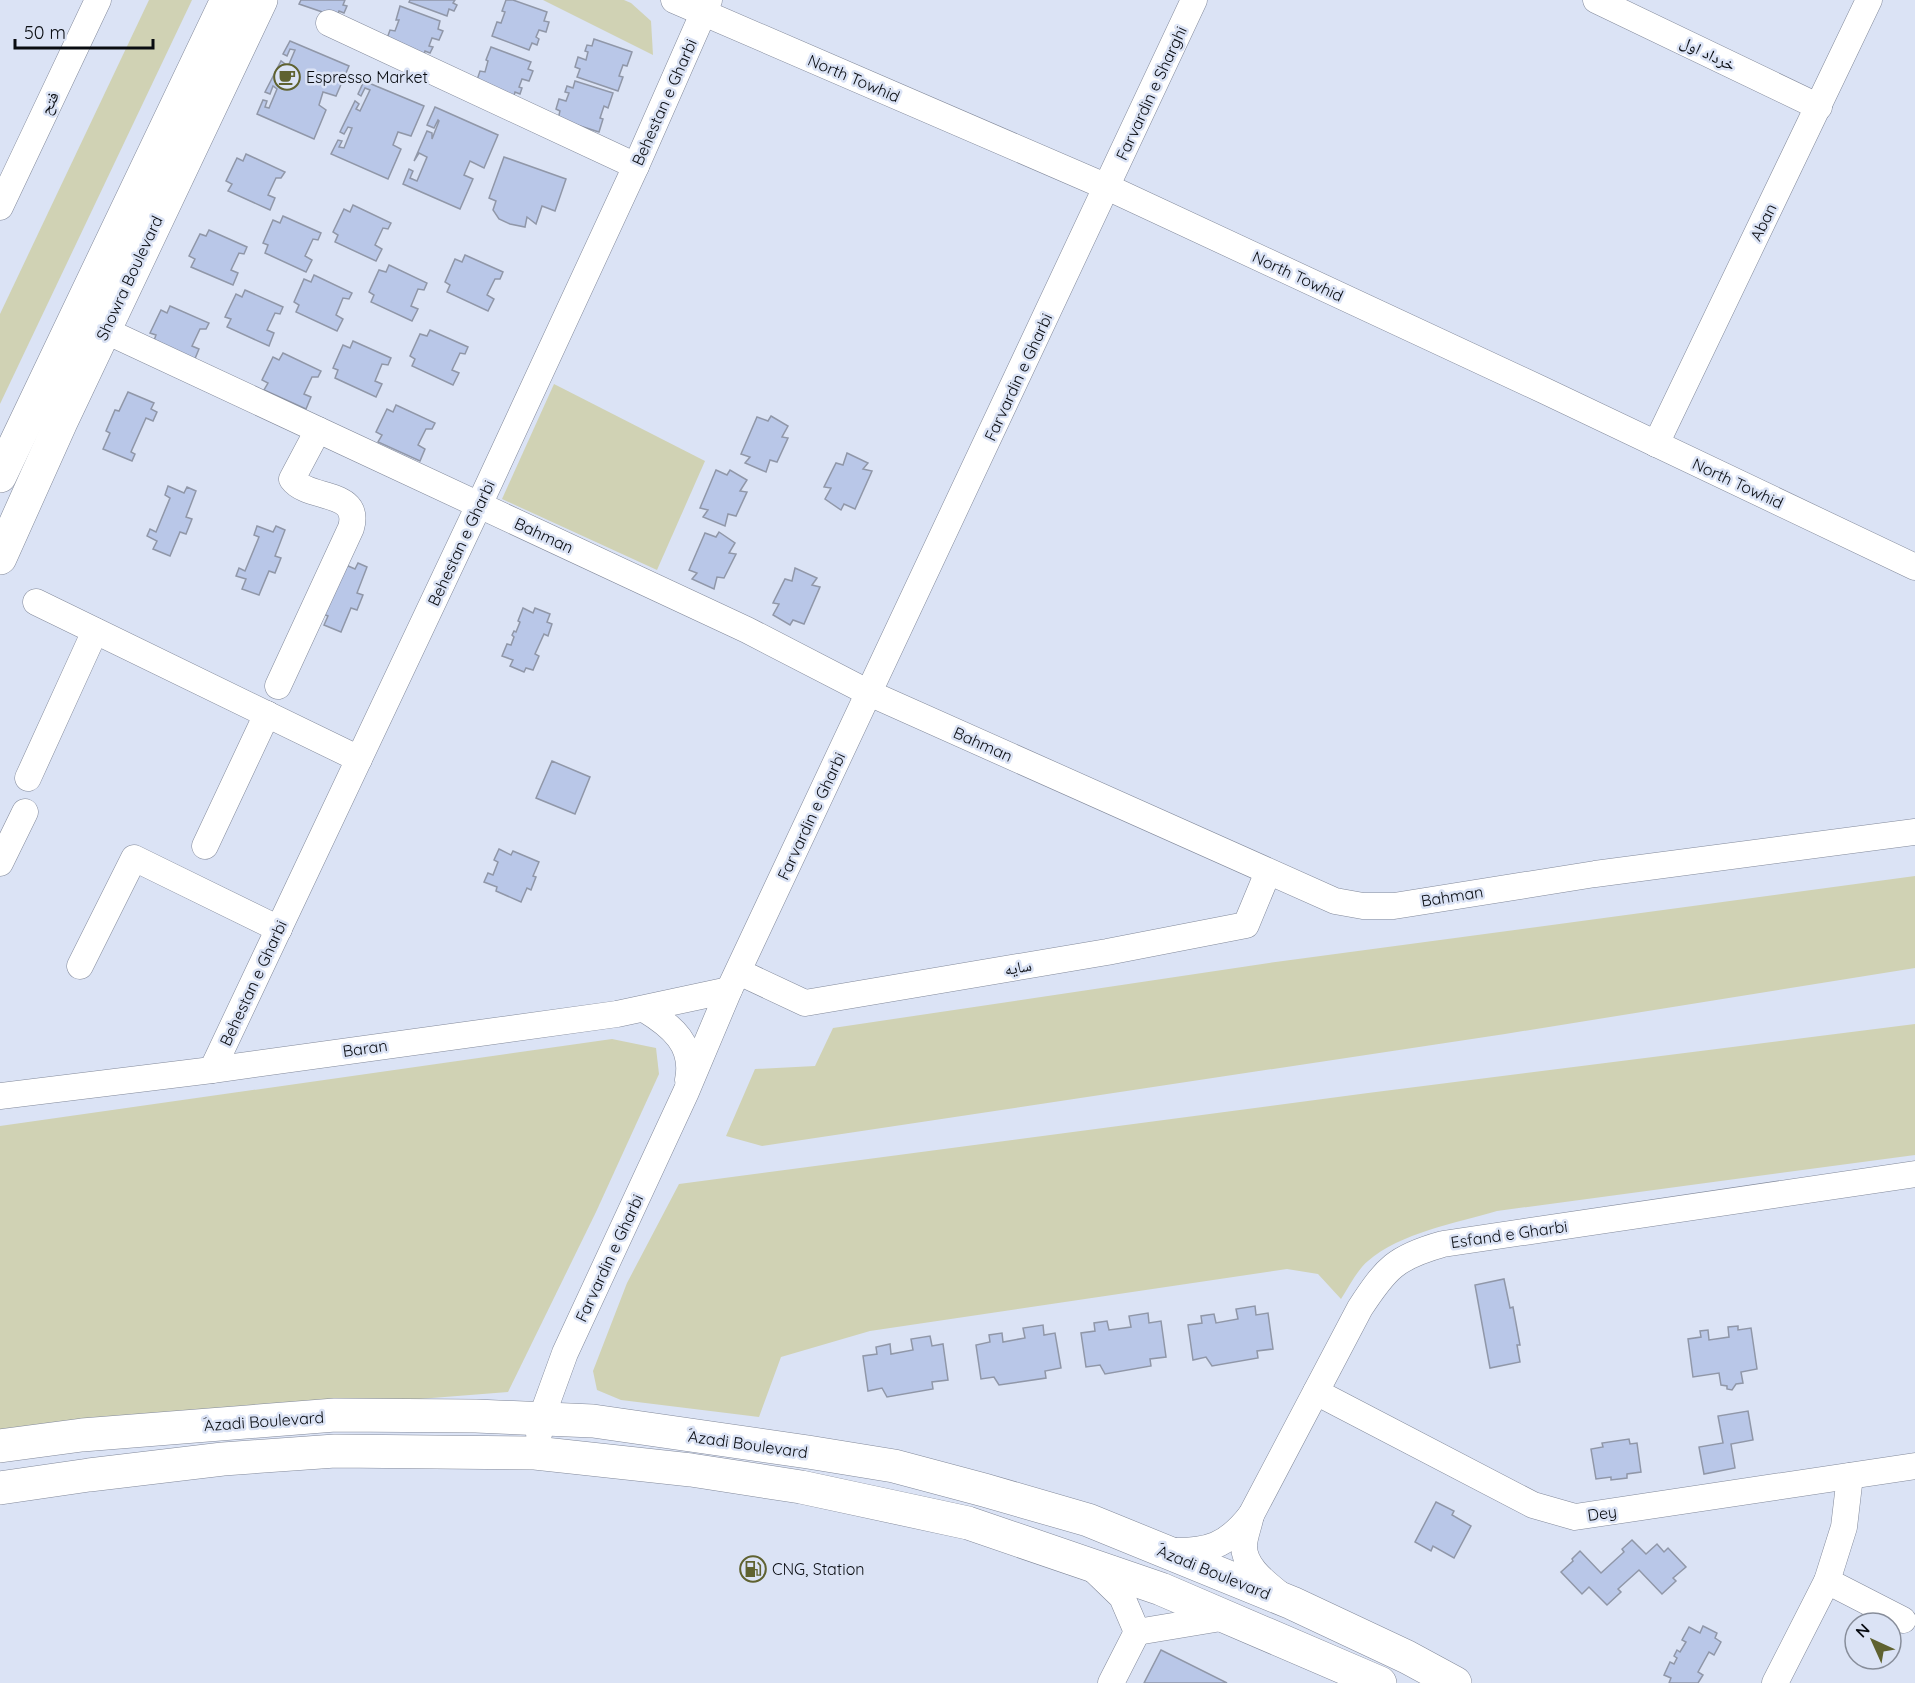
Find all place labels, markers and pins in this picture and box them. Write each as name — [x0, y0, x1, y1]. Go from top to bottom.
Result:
cafe icon: Espresso Market — [272, 62, 302, 92]
place label: Espresso Market — [306, 67, 428, 87]
fuel station icon: CNG, Station — [738, 1554, 768, 1584]
place label: CNG, Station — [772, 1559, 865, 1579]

